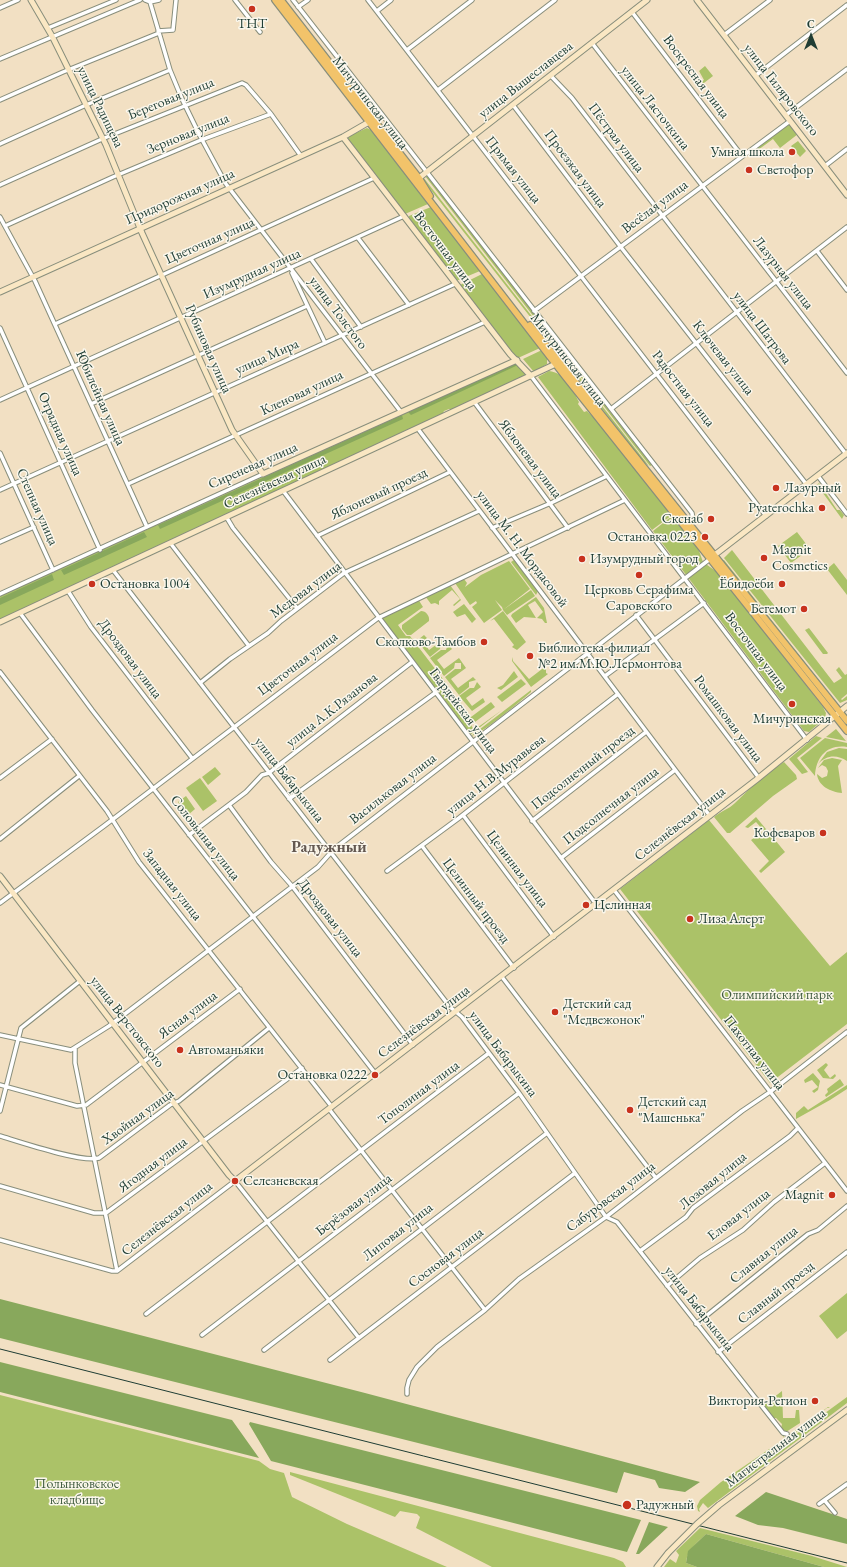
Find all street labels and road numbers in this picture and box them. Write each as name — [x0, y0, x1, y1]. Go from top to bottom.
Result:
street label: Воскресная улица — [659, 32, 733, 122]
street label: улица Вышеславцева — [475, 38, 577, 122]
street label: улица Гиляровского — [740, 40, 822, 140]
street label: Мичуринская улица — [328, 53, 412, 153]
street label: улица Ласточкина — [617, 62, 693, 154]
street label: улица Радищева — [73, 64, 127, 150]
street label: Береговая улица — [125, 74, 217, 124]
street label: Пёстрая улица — [584, 100, 648, 176]
street label: Зерновая улица — [144, 110, 232, 158]
street label: Проезжая улица — [540, 127, 610, 211]
street label: Прямая улица — [481, 133, 545, 207]
street label: Придорожная улица — [123, 165, 237, 229]
street label: Весёлая улица — [619, 177, 691, 237]
street label: Восточная улица — [410, 208, 480, 294]
street label: Цветочная улица — [163, 214, 257, 268]
street label: Лазурная улица — [749, 233, 817, 313]
street label: Изумрудная улица — [201, 245, 303, 303]
street label: улица Толстого — [305, 273, 371, 353]
street label: улица Шатрова — [729, 288, 795, 368]
street label: Рубиновая улица — [181, 302, 235, 396]
street label: Мичуринская улица — [526, 310, 610, 410]
street label: Ключевая улица — [689, 317, 757, 399]
street label: улица Мира — [232, 335, 302, 379]
street label: Юбилейная улица — [71, 348, 129, 448]
street label: Радостная улица — [648, 348, 718, 430]
street label: Кленовая улица — [258, 367, 346, 419]
street label: Отрадная улица — [34, 389, 86, 479]
street label: Яблоневая улица — [495, 416, 565, 502]
street label: Сиреневая улица — [206, 439, 300, 493]
street label: Селезнёвская улица — [221, 451, 329, 513]
street label: Яблоневый проезд — [328, 464, 430, 524]
street label: Степная улица — [12, 466, 62, 548]
street label: улица М. Н. Мордасовой — [472, 487, 572, 611]
street label: Медовая улица — [267, 558, 345, 622]
street label: Восточная улица — [721, 609, 791, 695]
street label: Дроздовая улица — [95, 616, 165, 702]
street label: Цветочная улица — [255, 628, 341, 700]
street label: Гвардейская улица — [425, 665, 501, 757]
street label: улица А.К.Рязанова — [283, 669, 381, 751]
street label: Ромашковая улица — [690, 672, 766, 766]
street label: Подсолнечный проезд — [528, 722, 638, 814]
street label: улица Н.В.Муравьева — [443, 731, 549, 819]
street label: улица Бабарыкина — [250, 734, 328, 826]
street label: Васильковая улица — [346, 750, 440, 828]
street label: Подсолнечная улица — [560, 763, 662, 849]
street label: Селезнёвская улица — [631, 783, 729, 865]
street label: Соловьиная улица — [166, 792, 244, 884]
street label: Целинная улица — [482, 827, 552, 911]
street label: Западная улица — [139, 846, 205, 924]
street label: Целинный проезд — [439, 855, 513, 947]
street label: Дроздовая улица — [294, 875, 366, 961]
street label: улица Верстовского — [86, 973, 168, 1071]
street label: Селезнёвская улица — [375, 982, 473, 1062]
street label: Ясная улица — [155, 987, 221, 1043]
street label: улица Бабарыкина — [465, 1007, 541, 1101]
street label: Пахотная улица — [720, 1012, 788, 1094]
street label: Тополиная улица — [375, 1057, 463, 1129]
street label: Хвойная улица — [99, 1085, 177, 1149]
street label: Ягодная улица — [115, 1134, 191, 1196]
street label: Лозовая улица — [676, 1149, 750, 1213]
street label: Сабуровская улица — [563, 1158, 659, 1236]
street label: Берёзовая улица — [313, 1170, 395, 1240]
street label: Селезнёвская улица — [118, 1178, 216, 1260]
street label: Еловая улица — [704, 1185, 774, 1245]
street label: Липовая улица — [360, 1199, 436, 1265]
street label: Славная улица — [727, 1222, 801, 1288]
street label: Сосновая улица — [405, 1224, 487, 1292]
street label: Славный проезд — [734, 1258, 818, 1328]
street label: улица Бабарыкина — [660, 1263, 738, 1355]
street label: Магистральная улица — [723, 1405, 829, 1491]

